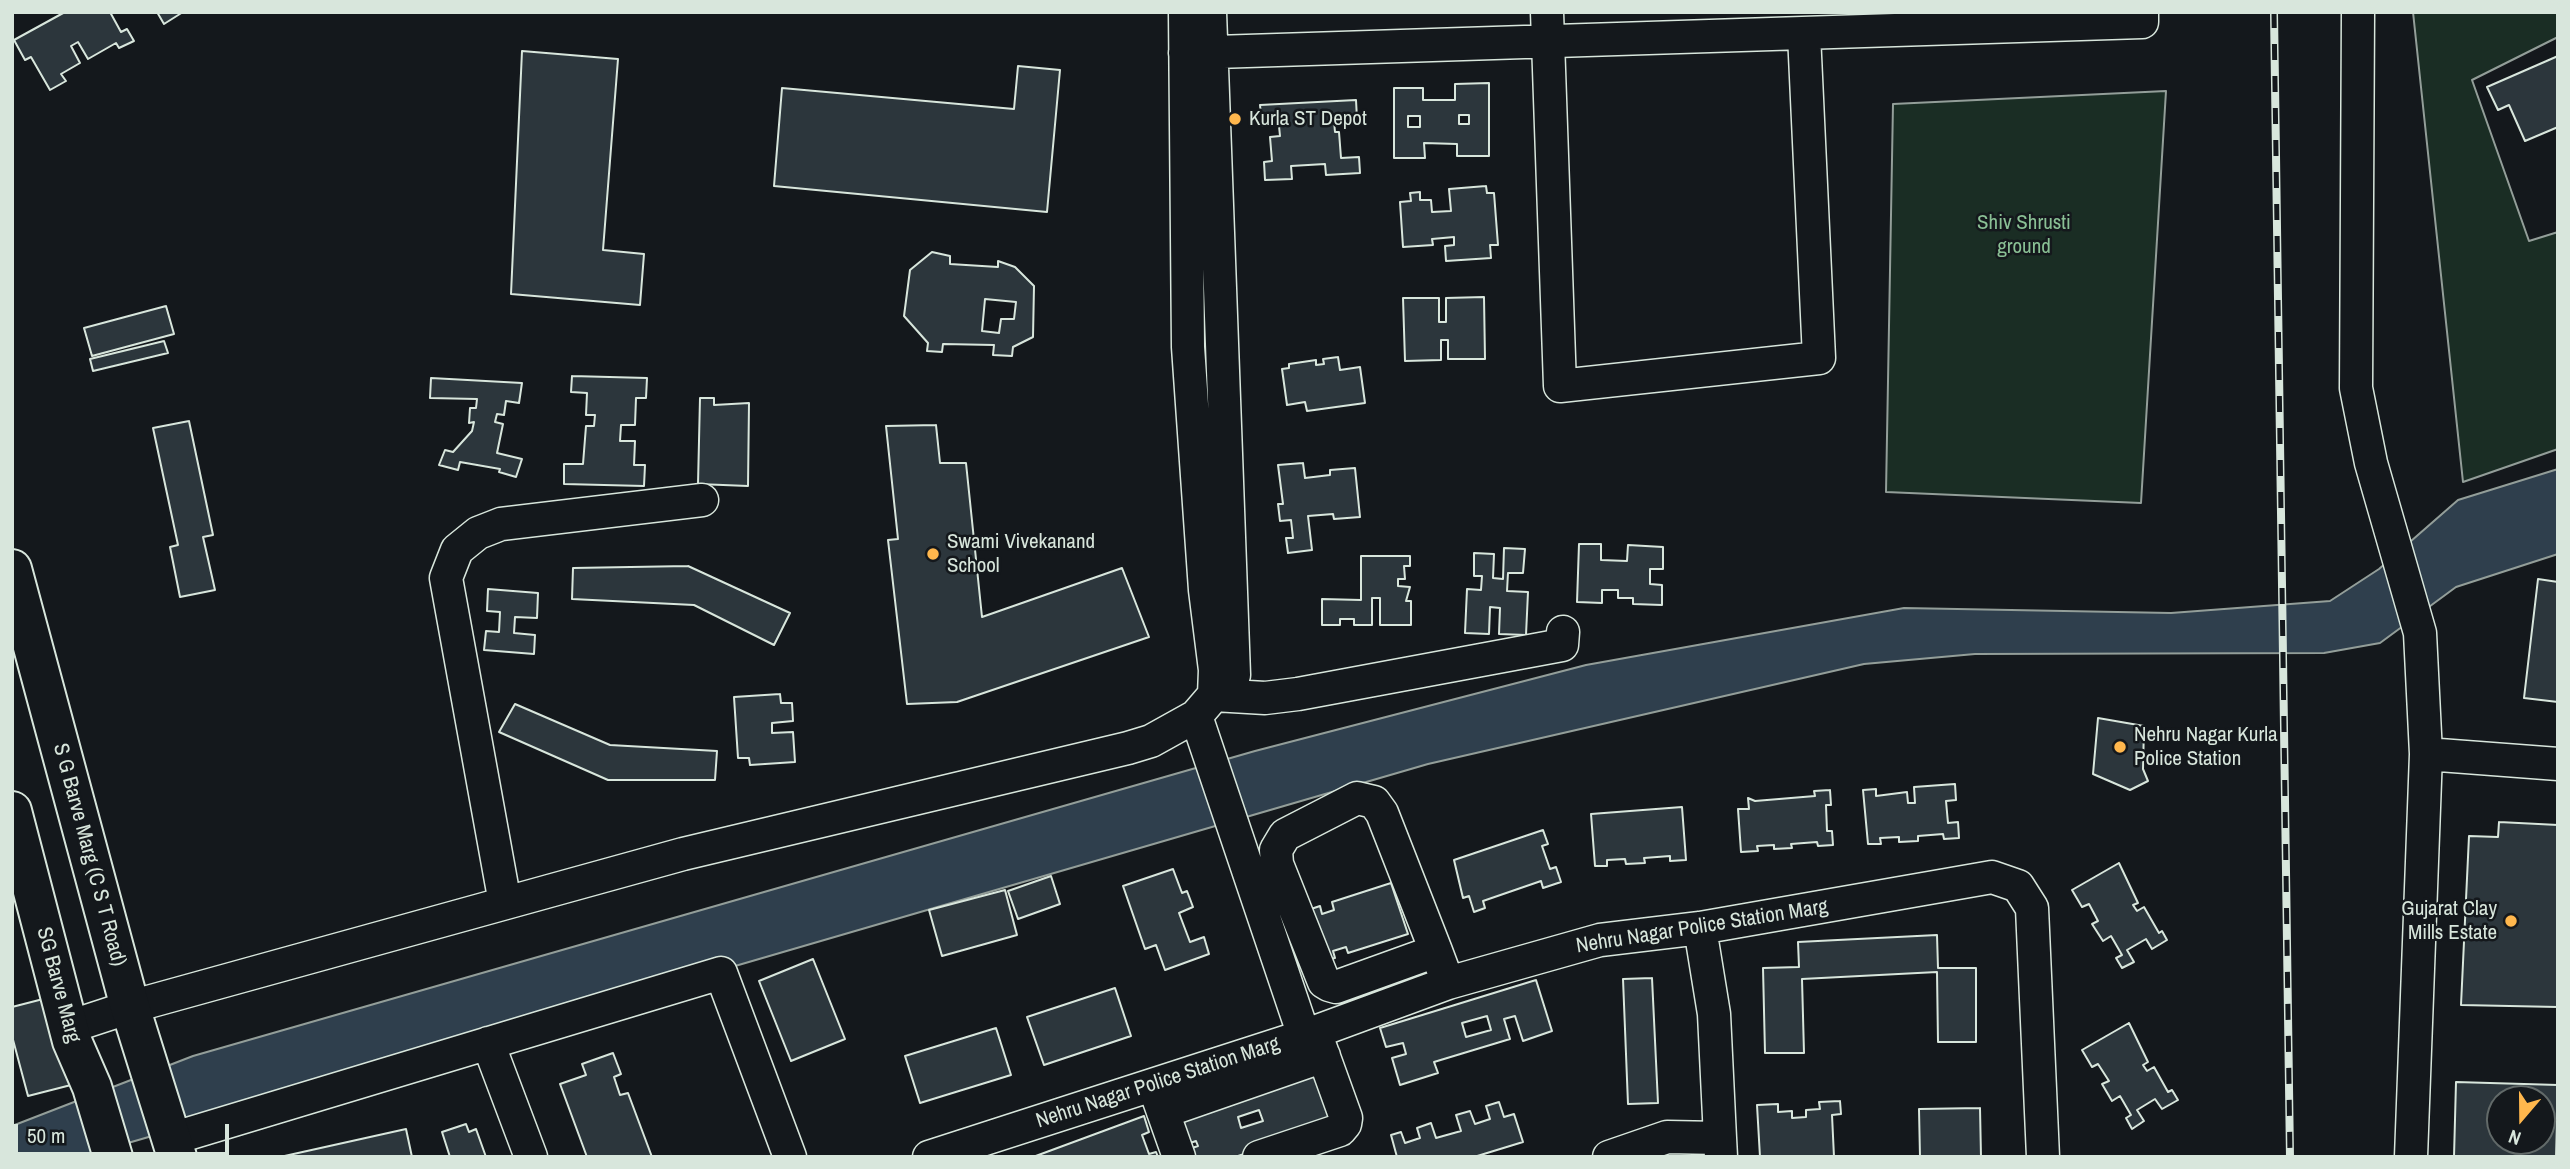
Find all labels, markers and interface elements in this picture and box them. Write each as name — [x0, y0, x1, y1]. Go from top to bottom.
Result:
place label: Kurla ST Depot — [1249, 106, 1367, 132]
marker: Kurla ST Depot — [1227, 111, 1243, 127]
park label: Shiv Shrusti ground — [1977, 210, 2071, 260]
place label: Swami Vivekanand School — [947, 529, 1095, 579]
marker: Swami Vivekanand School — [925, 546, 941, 562]
place label: Nehru Nagar Kurla Police Station — [2134, 722, 2278, 772]
marker: Nehru Nagar Kurla Police Station — [2112, 739, 2128, 755]
street label: S G Barve Marg (C S T Road) — [47, 741, 131, 969]
street label: Nehru Nagar Police Station Marg — [1574, 895, 1830, 959]
place label: Gujarat Clay Mills Estate — [2401, 896, 2497, 946]
marker: Gujarat Clay Mills Estate — [2503, 913, 2519, 929]
street label: SG Barve Marg — [30, 924, 86, 1046]
street label: Nehru Nagar Police Station Marg — [1033, 1032, 1283, 1134]
north arrow — [2486, 1085, 2556, 1155]
scale bar — [18, 1110, 233, 1154]
text: 50 m — [27, 1121, 65, 1150]
text: N — [2505, 1124, 2524, 1152]

